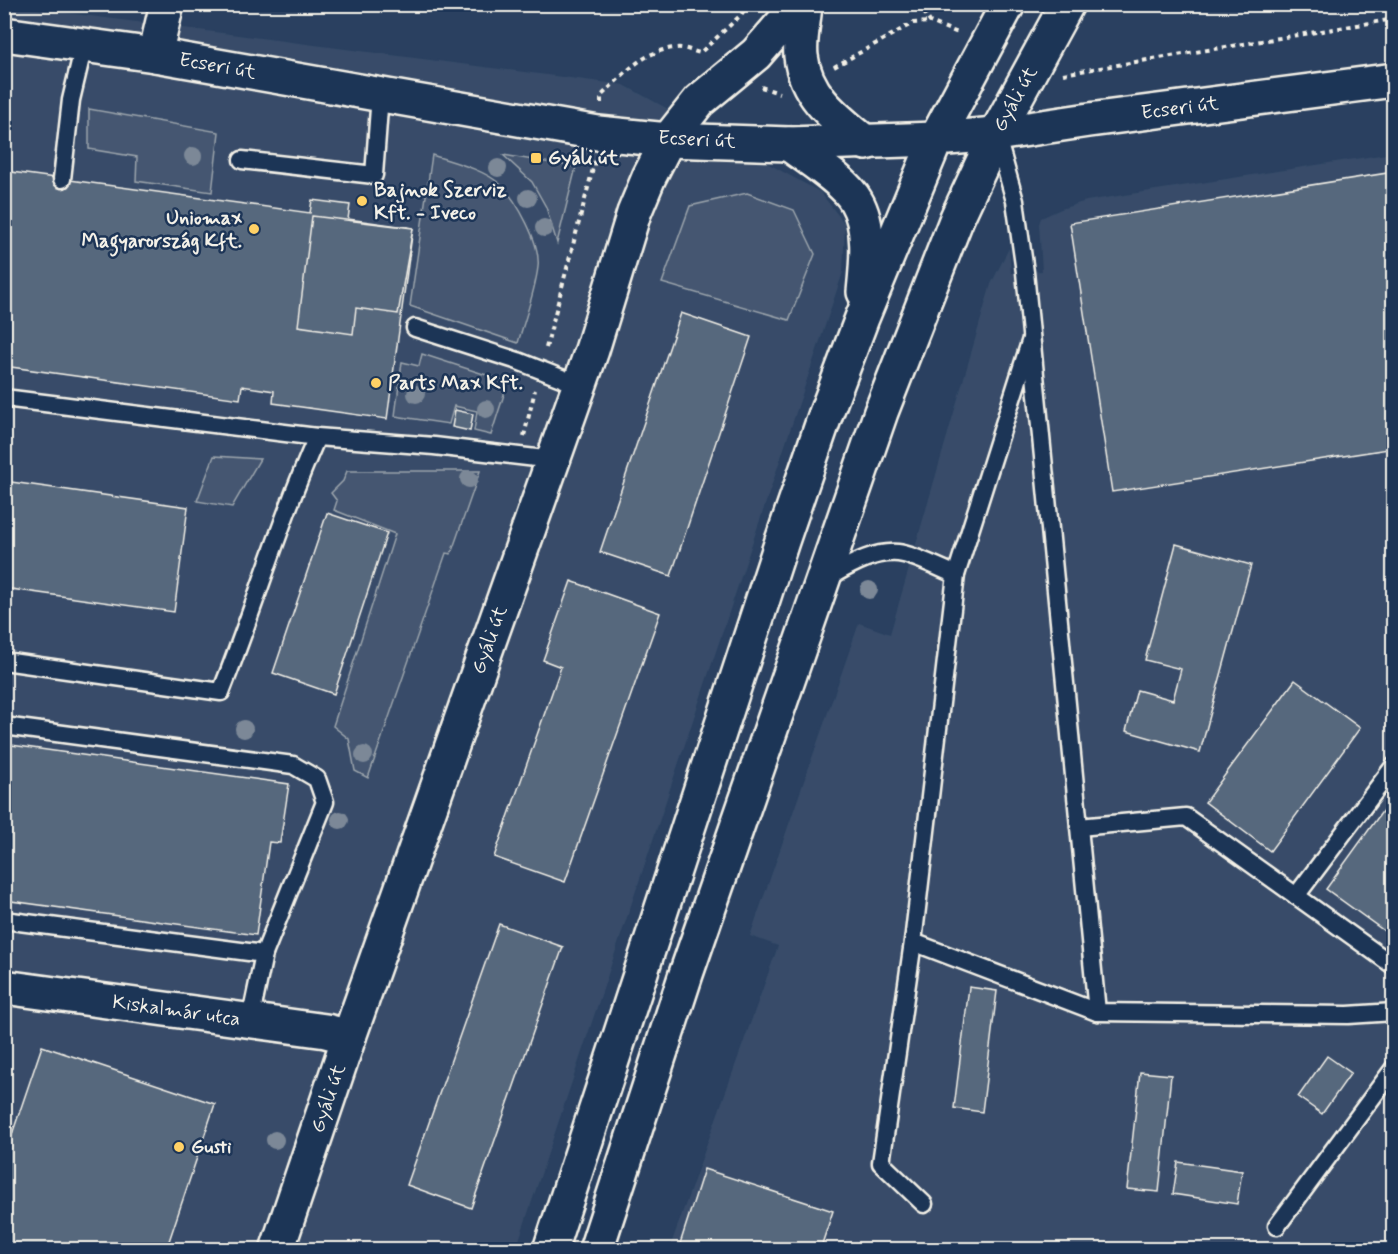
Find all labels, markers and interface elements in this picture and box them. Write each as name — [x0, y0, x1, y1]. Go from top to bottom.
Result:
street label: Ecseri út — [177, 46, 259, 86]
street label: Gyáli út — [986, 61, 1044, 137]
street label: Ecseri út — [1139, 90, 1220, 127]
street label: Ecseri út — [657, 124, 737, 156]
place label: Gyáli út — [548, 145, 620, 172]
marker: Gyáli út — [529, 151, 543, 165]
place label: Bajnok Szerviz Kft. - Iveco — [374, 177, 507, 227]
marker: Bajnok Szerviz Kft. - Iveco — [355, 194, 369, 208]
place label: Uniomax Magyarország Kft. — [82, 205, 242, 257]
marker: Uniomax Magyarország Kft. — [247, 222, 261, 236]
place label: Parts Max Kft. — [388, 370, 523, 397]
marker: Parts Max Kft. — [369, 376, 383, 390]
street label: Gyáli út — [465, 602, 514, 678]
street label: Kiskalmár utca — [111, 988, 242, 1033]
street label: Gyáli út — [304, 1060, 352, 1136]
place label: Gusti — [191, 1134, 232, 1161]
marker: Gusti — [172, 1140, 186, 1154]

